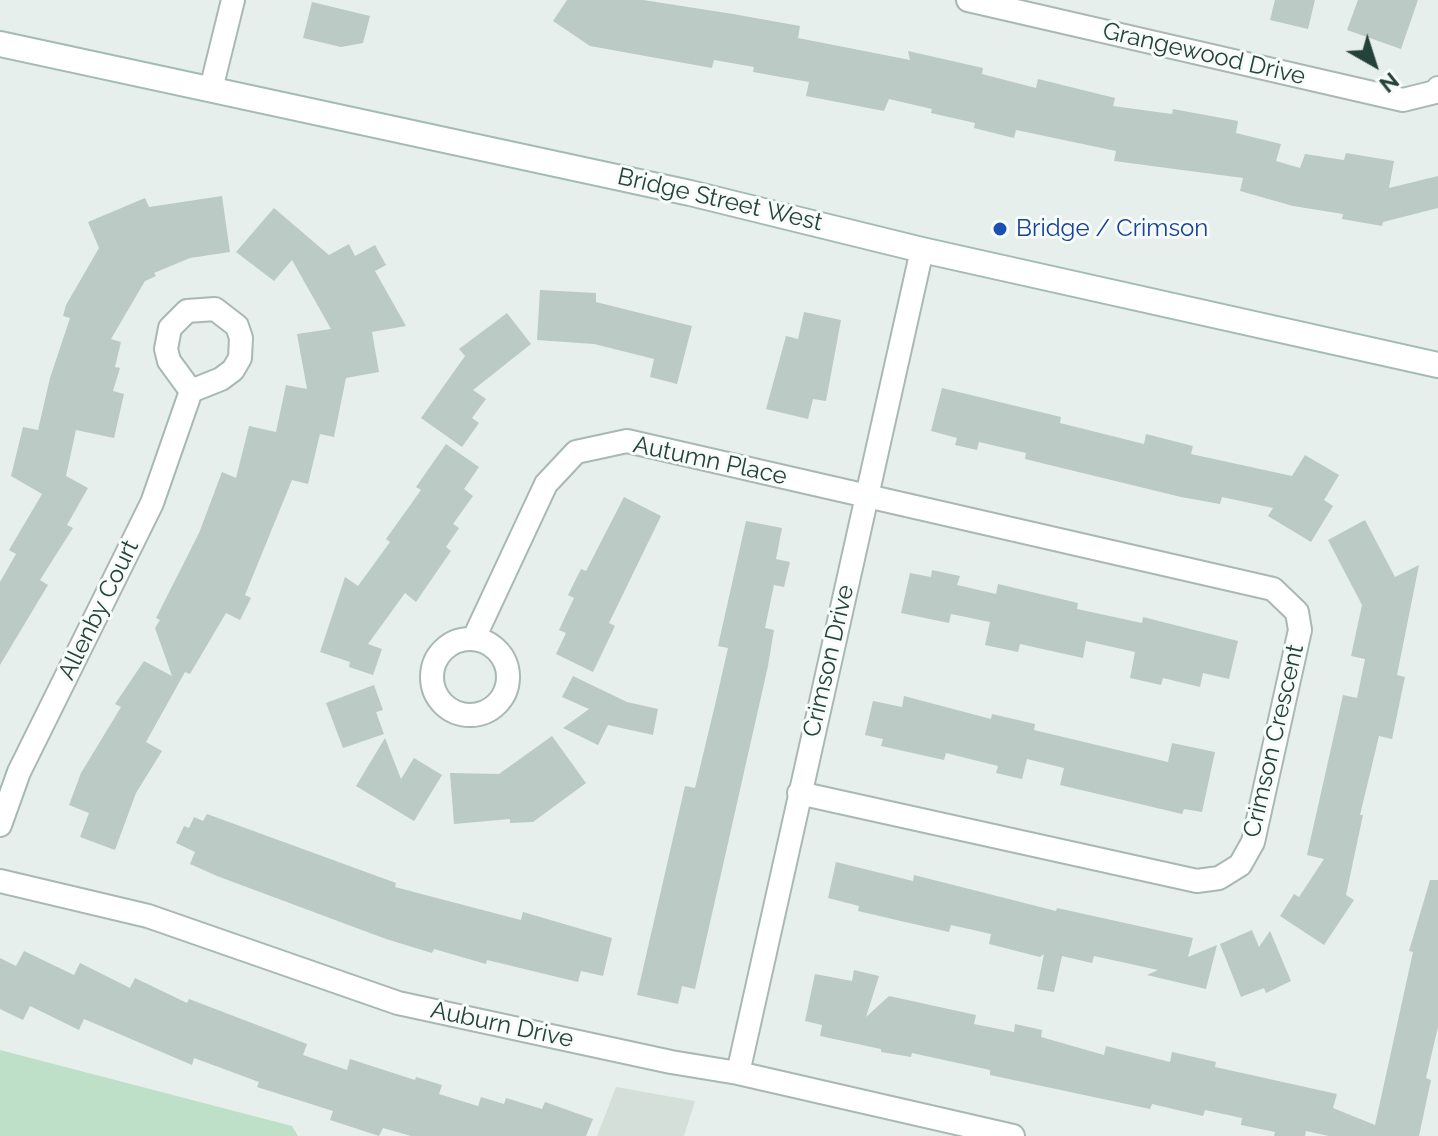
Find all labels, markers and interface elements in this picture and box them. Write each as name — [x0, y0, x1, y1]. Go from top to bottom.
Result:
street label: Grangewood Drive — [1100, 17, 1308, 91]
north arrow — [1334, 24, 1414, 104]
text: N — [1374, 67, 1404, 98]
street label: Bridge Street West — [615, 162, 825, 238]
place label: Bridge / Crimson — [1016, 215, 1208, 243]
marker: Bridge / Crimson — [991, 220, 1009, 238]
street label: Autumn Place — [631, 431, 789, 491]
street label: Allenby Court — [53, 535, 145, 685]
street label: Crimson Drive — [797, 582, 861, 740]
street label: Crimson Crescent — [1238, 642, 1310, 840]
street label: Auburn Drive — [428, 996, 576, 1054]

